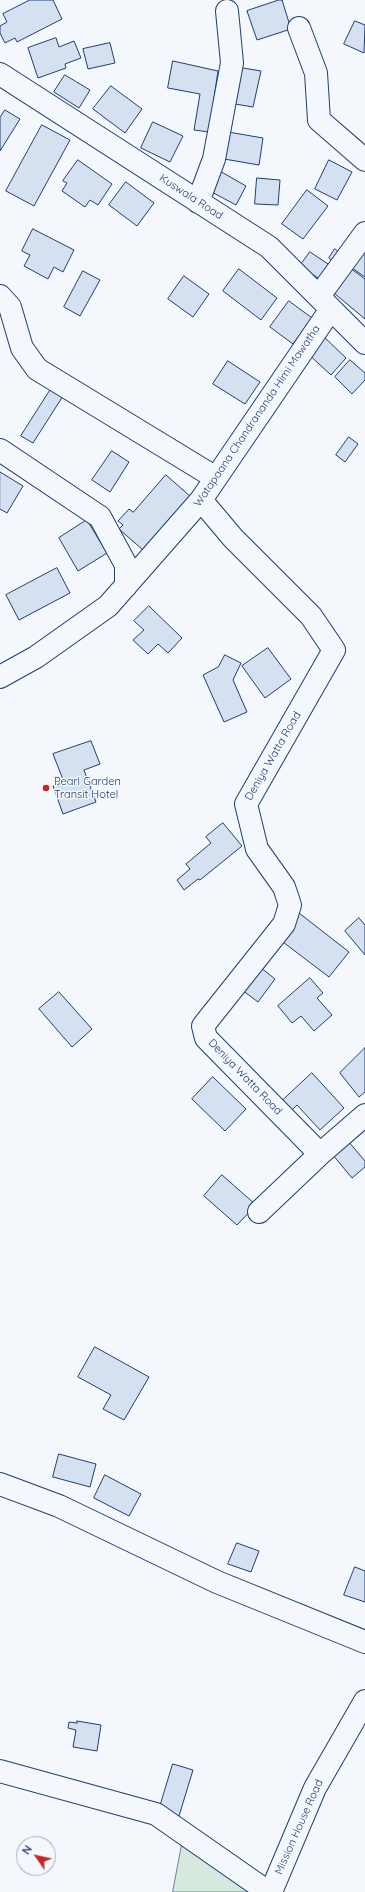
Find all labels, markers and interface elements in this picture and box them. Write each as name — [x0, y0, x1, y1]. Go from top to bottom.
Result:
street label: Kuswala Road — [157, 172, 225, 222]
street label: Watapaana Chandrananda Himi Mawatha — [191, 323, 323, 509]
street label: Deniya Watta Road — [242, 709, 304, 803]
place label: Pearl Garden Transit Hotel — [54, 775, 121, 801]
marker: Pearl Garden Transit Hotel — [41, 783, 51, 793]
street label: Deniya Watta Road — [205, 1036, 285, 1118]
street label: Mission House Road — [272, 1777, 326, 1877]
north arrow — [16, 1836, 56, 1876]
text: N — [19, 1843, 35, 1857]

